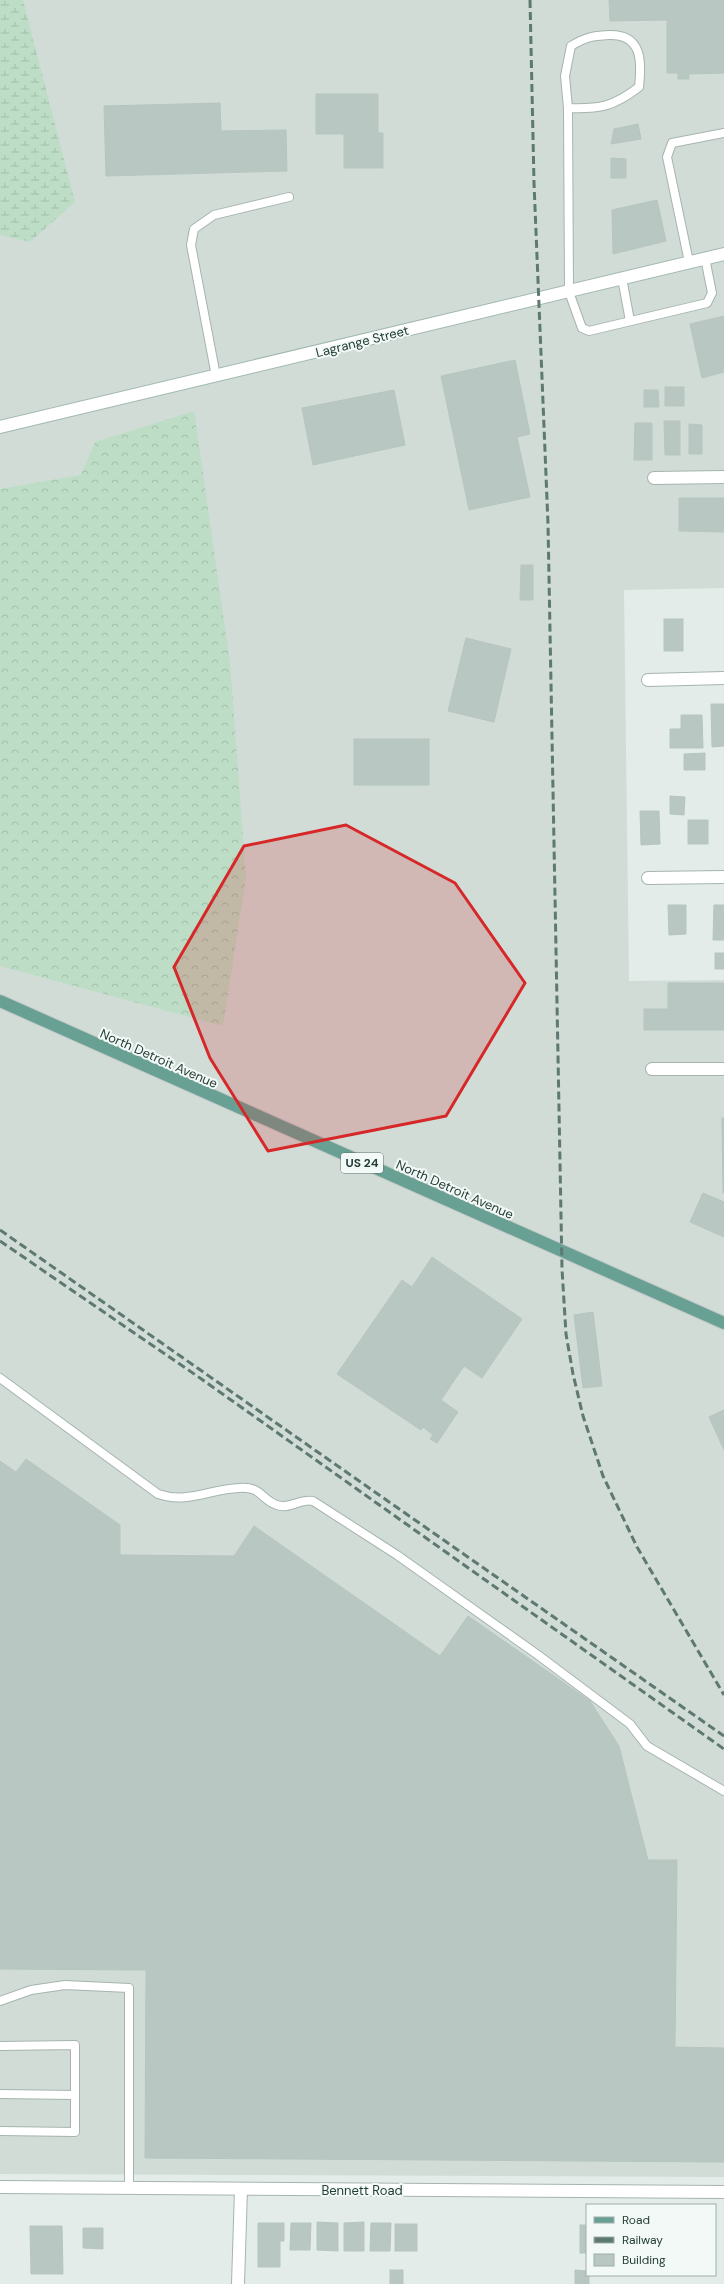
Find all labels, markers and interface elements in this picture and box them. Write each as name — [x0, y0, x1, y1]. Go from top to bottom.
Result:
street label: Lagrange Street — [314, 322, 410, 361]
street label: North Detroit Avenue — [97, 1025, 220, 1092]
road number: US 24 — [341, 1153, 383, 1173]
street label: North Detroit Avenue — [393, 1156, 516, 1223]
street label: Bennett Road — [321, 2182, 403, 2199]
legend — [586, 2204, 716, 2276]
text: Road — [622, 2212, 650, 2228]
text: Railway — [622, 2232, 663, 2248]
text: Building — [622, 2252, 666, 2268]

